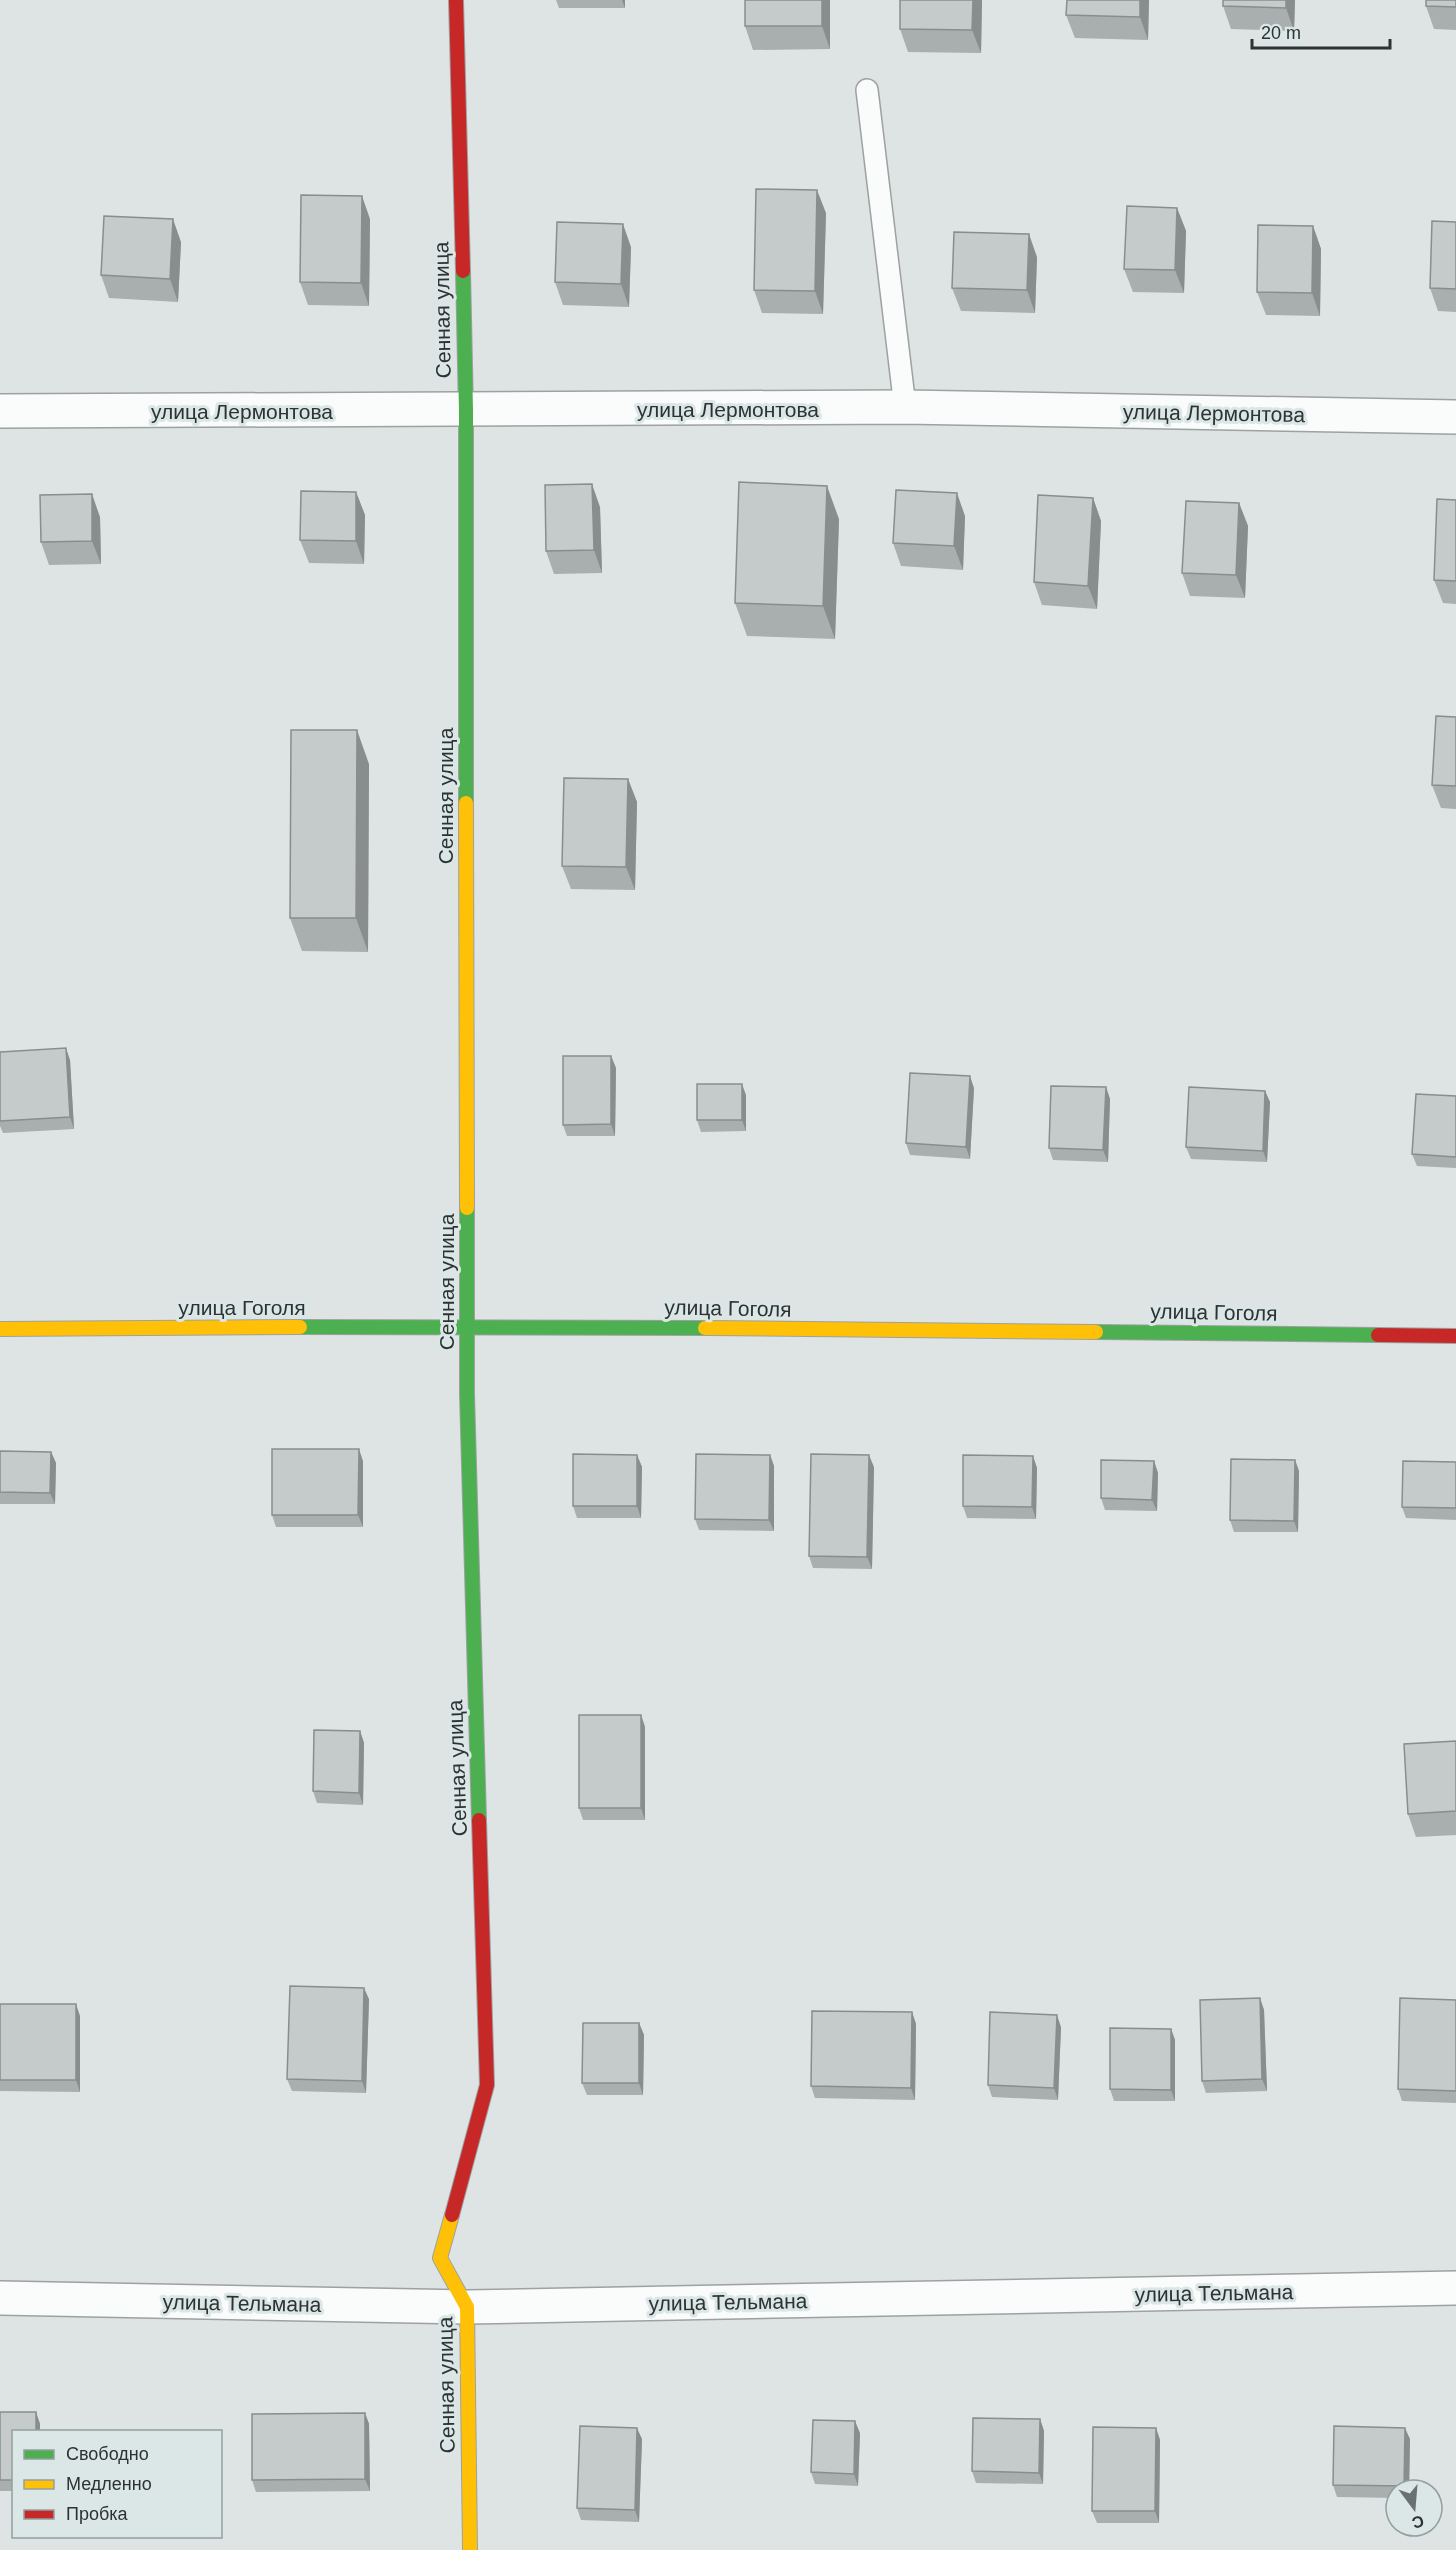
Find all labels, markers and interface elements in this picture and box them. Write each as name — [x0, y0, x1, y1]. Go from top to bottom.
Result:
scale bar — [1252, 12, 1390, 50]
text: 20 m — [1261, 23, 1301, 43]
street label: Сенная улица — [429, 241, 455, 379]
street label: улица Лермонтова — [637, 398, 819, 421]
street label: улица Лермонтова — [151, 400, 333, 423]
street label: улица Лермонтова — [1123, 400, 1306, 426]
street label: Сенная улица — [434, 727, 457, 864]
street label: Сенная улица — [435, 1213, 458, 1350]
street label: улица Гоголя — [664, 1295, 792, 1321]
street label: улица Гоголя — [178, 1296, 306, 1319]
street label: улица Гоголя — [1150, 1299, 1278, 1325]
street label: Сенная улица — [443, 1699, 471, 1837]
street label: улица Тельмана — [1134, 2280, 1294, 2306]
street label: улица Тельмана — [648, 2289, 808, 2315]
street label: улица Тельмана — [162, 2290, 322, 2316]
street label: Сенная улица — [433, 2316, 459, 2454]
legend — [12, 2430, 222, 2538]
text: Свободно — [66, 2444, 149, 2464]
text: Медленно — [66, 2474, 152, 2494]
north arrow — [1384, 2478, 1444, 2538]
text: Пробка — [66, 2504, 129, 2524]
text: С — [1410, 2512, 1426, 2532]

